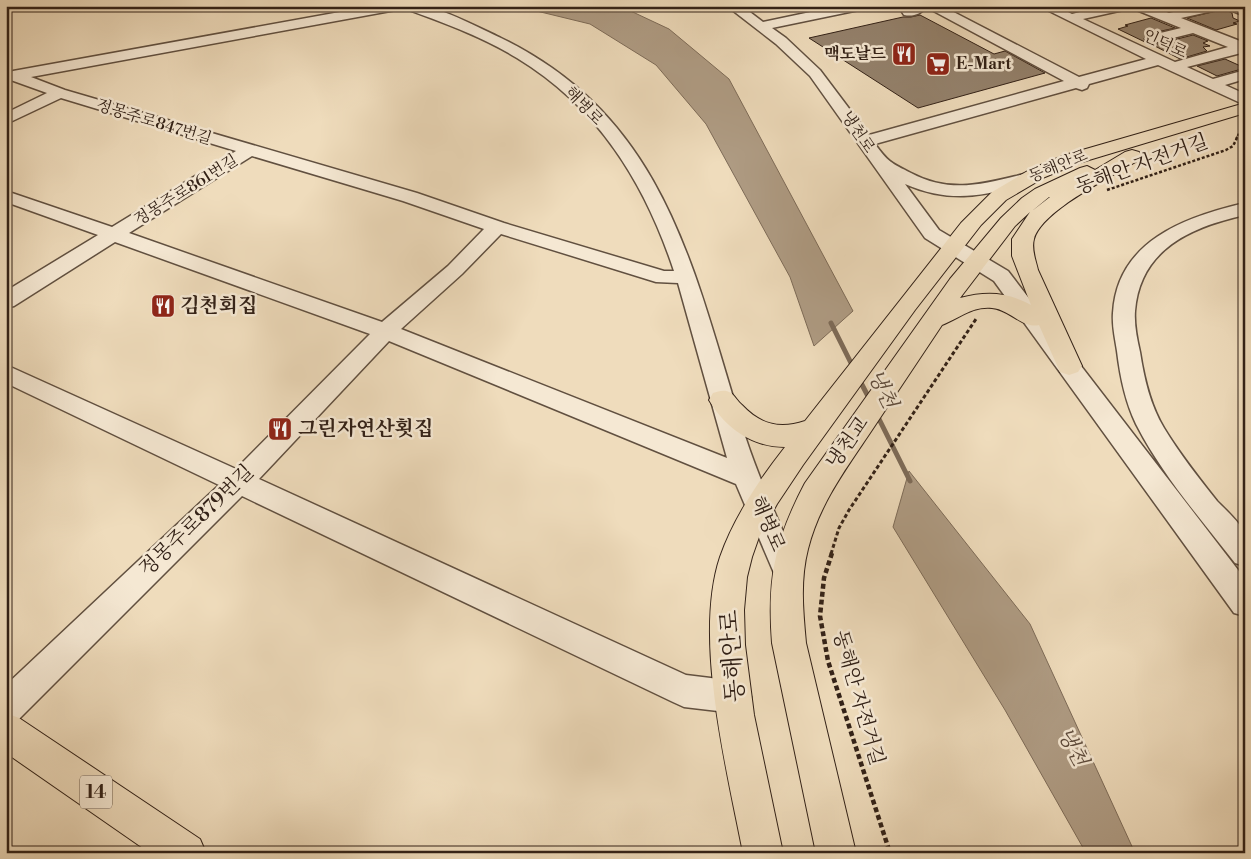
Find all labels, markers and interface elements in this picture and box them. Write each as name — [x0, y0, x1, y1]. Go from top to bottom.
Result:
street label: 인덕로 — [1140, 25, 1191, 63]
restaurant icon: 맥도날드 — [891, 41, 917, 67]
place label: 맥도날드 — [824, 44, 887, 64]
supermarket icon: E-Mart — [925, 51, 951, 77]
place label: E-Mart — [956, 54, 1011, 74]
street label: 해병로 — [561, 82, 608, 130]
street label: 정몽주로847번길 — [94, 95, 214, 149]
street label: 냉천로 — [837, 107, 880, 157]
street label: 동해안 자전거길 — [1072, 129, 1212, 201]
street label: 동해안로 — [1026, 145, 1091, 187]
street label: 정몽주로861번길 — [130, 150, 242, 230]
restaurant icon: 김천회집 — [150, 293, 176, 319]
place label: 김천회집 — [180, 294, 257, 319]
water label: 냉천 — [861, 365, 903, 414]
street label: 냉천교 — [821, 412, 875, 474]
restaurant icon: 그린자연산횟집 — [267, 416, 293, 442]
place label: 그린자연산횟집 — [298, 417, 433, 442]
street label: 정몽주로879번길 — [134, 460, 260, 582]
street label: 해병로 — [744, 492, 790, 556]
street label: 동해안로 — [715, 609, 751, 703]
street label: 동해안 자전거길 — [827, 628, 889, 768]
water label: 냉천 — [1051, 723, 1094, 773]
road number: 14 — [80, 776, 112, 809]

